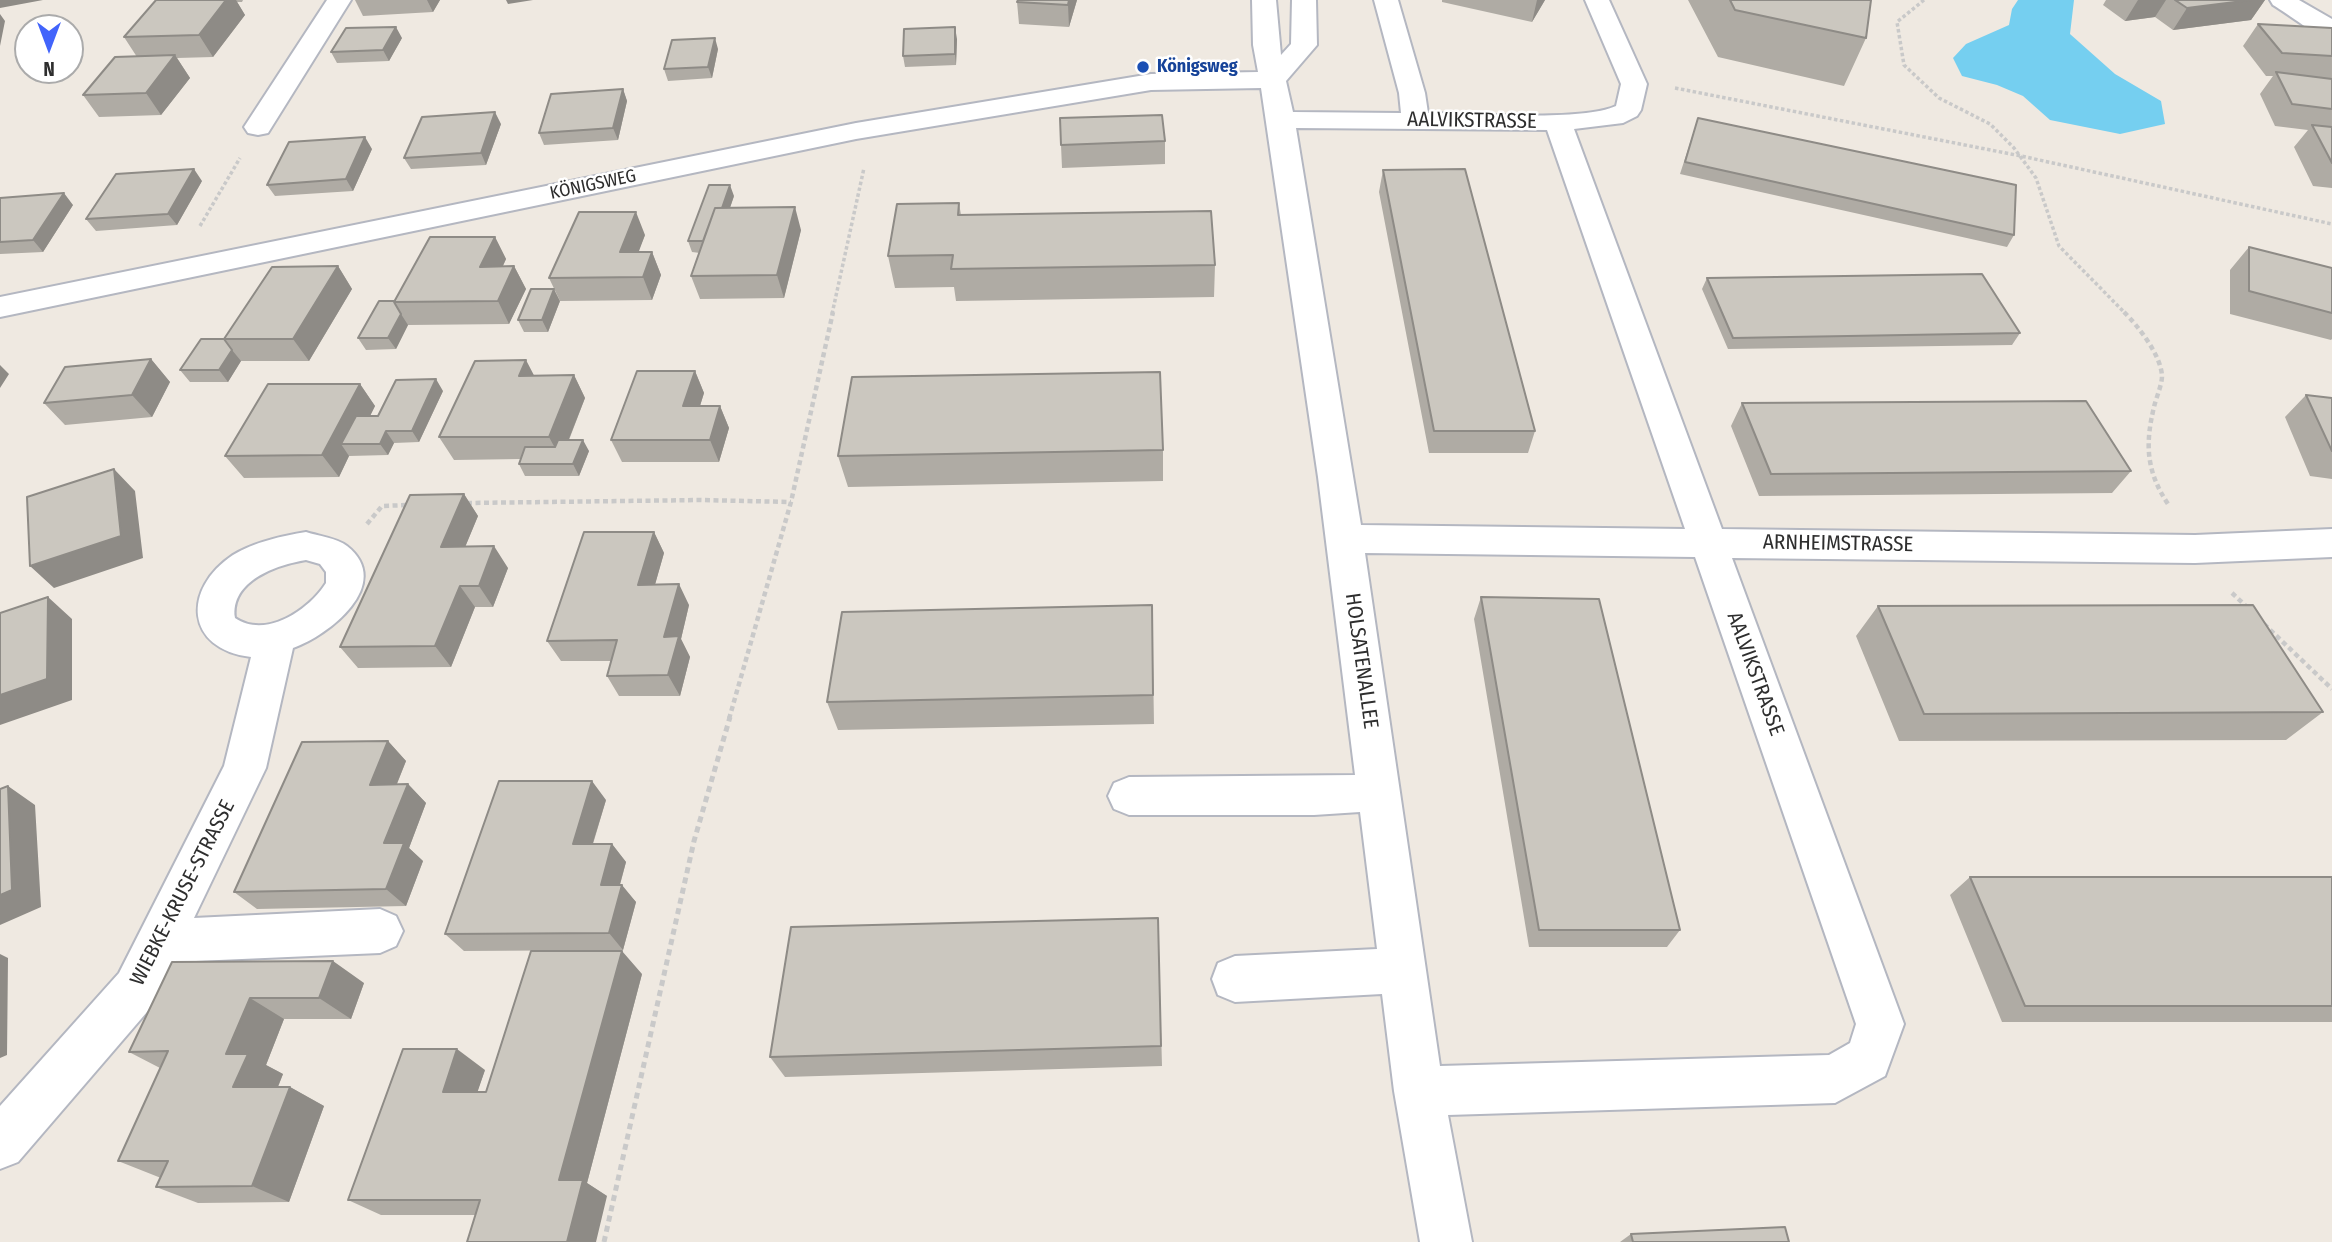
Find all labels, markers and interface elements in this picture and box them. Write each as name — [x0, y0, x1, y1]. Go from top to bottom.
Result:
north arrow — [14, 14, 84, 84]
place label: Königsweg — [1157, 56, 1238, 78]
text: N — [43, 57, 55, 80]
marker: Königsweg — [1135, 59, 1151, 75]
street label: AALVIKSTRASSE — [1407, 107, 1537, 135]
street label: KÖNIGSWEG — [548, 165, 638, 205]
street label: ARNHEIMSTRASSE — [1763, 530, 1913, 558]
street label: HOLSATENALLEE — [1339, 591, 1383, 731]
street label: AALVIKSTRASSE — [1721, 609, 1789, 739]
street label: WIEBKE-KRUSE-STRASSE — [125, 796, 241, 990]

